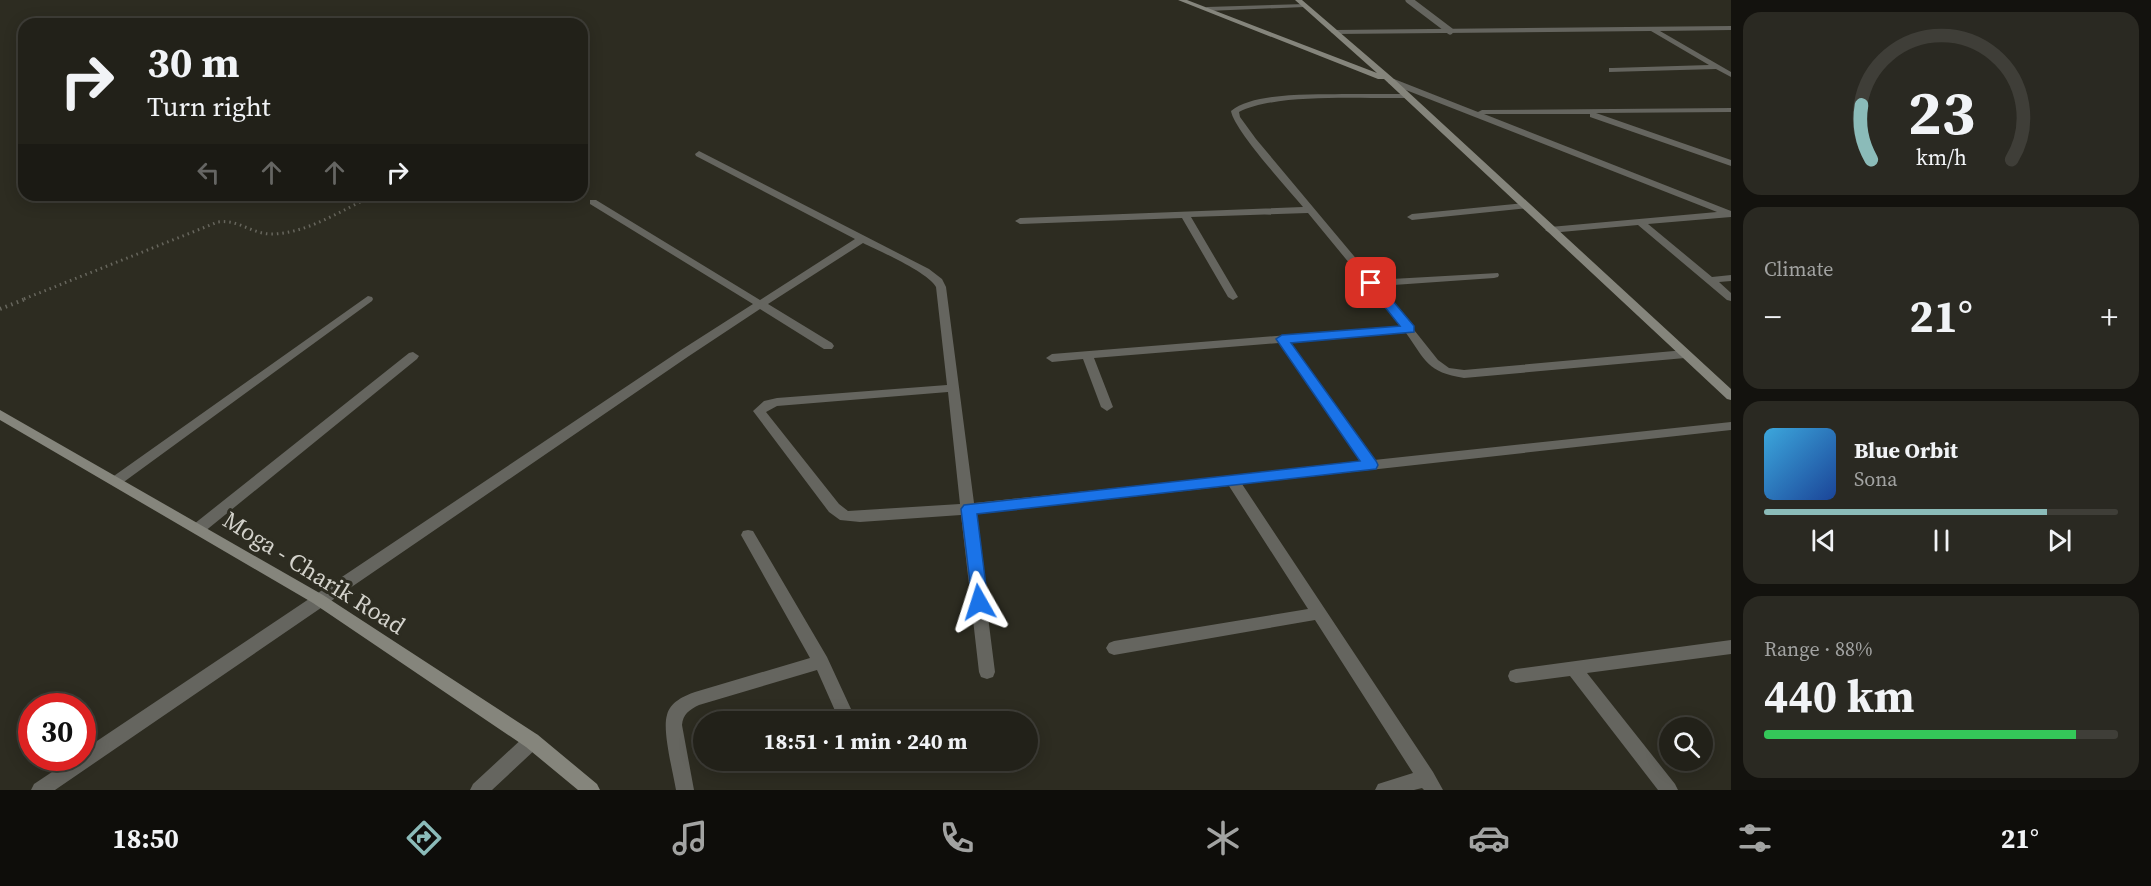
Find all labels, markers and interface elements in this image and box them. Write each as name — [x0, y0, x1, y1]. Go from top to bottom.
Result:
text: 30 m — [147, 33, 240, 91]
icon: right — [48, 42, 126, 120]
text: 23 — [1907, 69, 1975, 155]
text: Turn right — [147, 88, 271, 125]
text: km/h — [1915, 144, 1967, 173]
icon: left — [192, 156, 225, 189]
icon: ahead — [255, 156, 288, 189]
icon: ahead — [318, 156, 351, 189]
icon: right — [381, 156, 414, 189]
text: Climate — [1764, 255, 1833, 283]
pin — [1345, 257, 1396, 308]
icon: arrive — [1354, 266, 1387, 299]
text: 21° — [1909, 285, 1973, 347]
text: − — [1764, 294, 1782, 339]
text: + — [2100, 294, 2118, 339]
text: Blue Orbit — [1854, 435, 1958, 465]
text: Sona — [1854, 465, 1898, 493]
street label: Moga - Charik Road — [217, 503, 412, 642]
icon: previous — [1807, 524, 1840, 557]
icon: pause — [1925, 524, 1958, 557]
icon: next — [2043, 524, 2076, 557]
position arrow — [947, 570, 1011, 634]
text: Range · 88% — [1764, 635, 1873, 663]
text: 440 km — [1764, 665, 1915, 727]
speed limit sign: 30 — [18, 693, 96, 771]
map controls — [1659, 717, 1713, 771]
button: search — [1659, 717, 1713, 771]
text: 18:51 · 1 min · 240 m — [764, 726, 967, 756]
icon: directions — [403, 817, 445, 859]
icon: music — [669, 817, 711, 859]
icon: phone — [936, 817, 978, 859]
icon: climate — [1202, 817, 1244, 859]
icon: car — [1468, 817, 1510, 859]
icon: filters — [1734, 817, 1776, 859]
text: 18:50 — [112, 820, 179, 857]
text: 21° — [2001, 820, 2039, 857]

